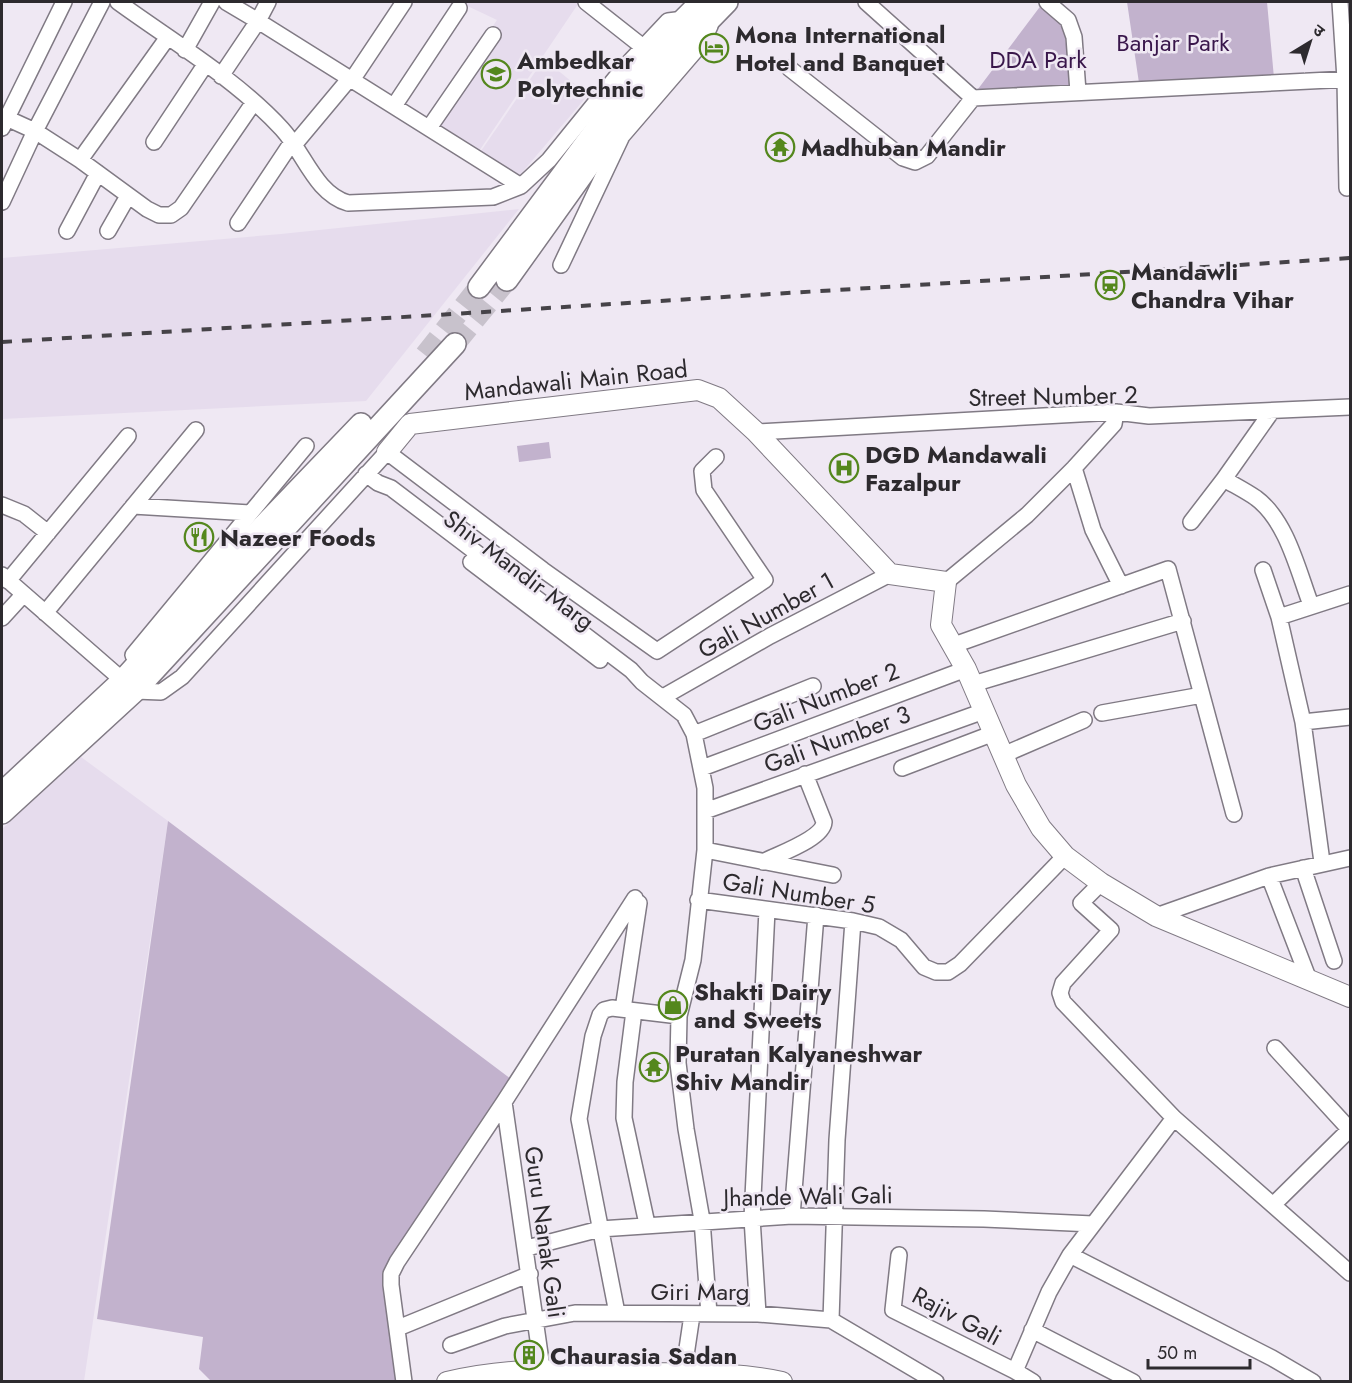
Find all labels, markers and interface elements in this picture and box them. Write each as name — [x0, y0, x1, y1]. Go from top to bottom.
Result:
north arrow — [1280, 12, 1340, 72]
place label: Mona International Hotel and Banquet — [735, 17, 946, 80]
text: उ — [1308, 19, 1330, 43]
park label: Banjar Park — [1116, 25, 1230, 60]
hotel icon: Mona International Hotel and Banquet — [698, 32, 730, 64]
park label: DDA Park — [989, 42, 1087, 77]
place label: Ambedkar Polytechnic — [516, 43, 644, 106]
school or university icon: Ambedkar Polytechnic — [480, 58, 512, 90]
place label: Madhuban Mandir — [801, 130, 1006, 165]
temple icon: Madhuban Mandir — [764, 131, 796, 163]
place label: Mandawli Chandra Vihar — [1131, 254, 1294, 317]
station icon: Mandawli Chandra Vihar — [1094, 269, 1126, 301]
street label: Mandawali Main Road — [463, 351, 689, 409]
street label: Street Number 2 — [968, 377, 1138, 415]
place label: DGD Mandawali Fazalpur — [865, 437, 1047, 500]
hospital icon: DGD Mandawali Fazalpur — [828, 452, 860, 484]
street label: Shiv Mandir Marg — [436, 501, 602, 639]
place label: Nazeer Foods — [220, 520, 375, 555]
restaurant icon: Nazeer Foods — [183, 521, 215, 553]
street label: Gali Number 1 — [691, 563, 841, 667]
street label: Gali Number 2 — [748, 653, 904, 741]
street label: Gali Number 3 — [759, 696, 915, 782]
street label: Gali Number 5 — [720, 864, 878, 922]
place label: Shakti Dairy and Sweets — [694, 974, 832, 1037]
shop icon: Shakti Dairy and Sweets — [657, 989, 689, 1021]
place label: Puratan Kalyaneshwar Shiv Mandir — [675, 1036, 923, 1099]
temple icon: Puratan Kalyaneshwar Shiv Mandir — [638, 1051, 670, 1083]
street label: Guru Nanak Gali — [516, 1144, 574, 1320]
street label: Jhande Wali Gali — [720, 1177, 893, 1215]
street label: Giri Marg — [650, 1274, 750, 1309]
street label: Rajiv Gali — [906, 1278, 1008, 1354]
scale bar — [1148, 1332, 1250, 1370]
place label: Chaurasia Sadan — [550, 1338, 737, 1373]
building icon: Chaurasia Sadan — [513, 1339, 545, 1371]
text: 50 m — [1157, 1340, 1197, 1366]

